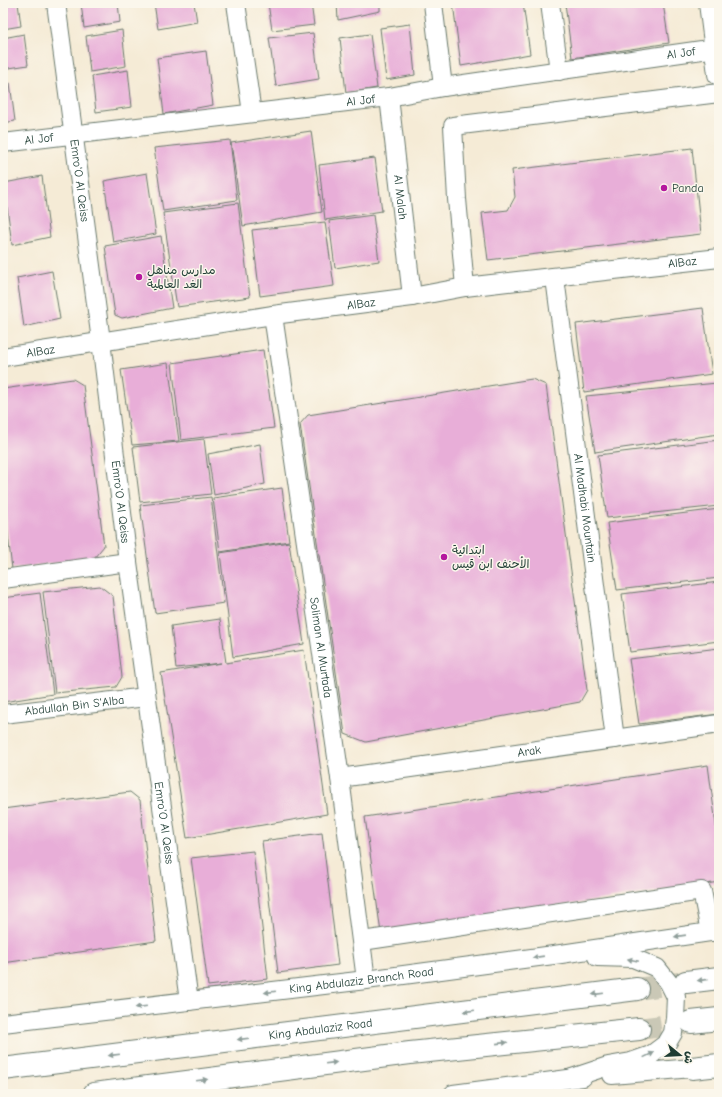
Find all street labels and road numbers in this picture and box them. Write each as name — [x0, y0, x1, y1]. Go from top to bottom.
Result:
street label: Al Jof — [666, 44, 697, 62]
street label: Al Jof — [345, 92, 376, 109]
street label: Al Jof — [24, 130, 55, 147]
street label: Emro'O Al Qeiss — [67, 138, 92, 223]
street label: Al Malah — [391, 174, 410, 221]
street label: AlBaz — [667, 254, 698, 271]
street label: AlBaz — [346, 295, 377, 312]
street label: AlBaz — [25, 342, 56, 360]
street label: Al Madhabi Mountain — [571, 453, 599, 563]
street label: Emro'O Al Qeiss — [109, 460, 133, 544]
street label: Soliman Al Murtada — [307, 596, 335, 699]
street label: Abdullah Bin S'Alba — [24, 693, 125, 718]
street label: Arak — [516, 742, 542, 760]
street label: Emro'O Al Qeiss — [152, 781, 177, 865]
street label: King Abdulaziz Branch Road — [288, 964, 435, 996]
street label: King Abdulaziz Road — [268, 1015, 373, 1042]

